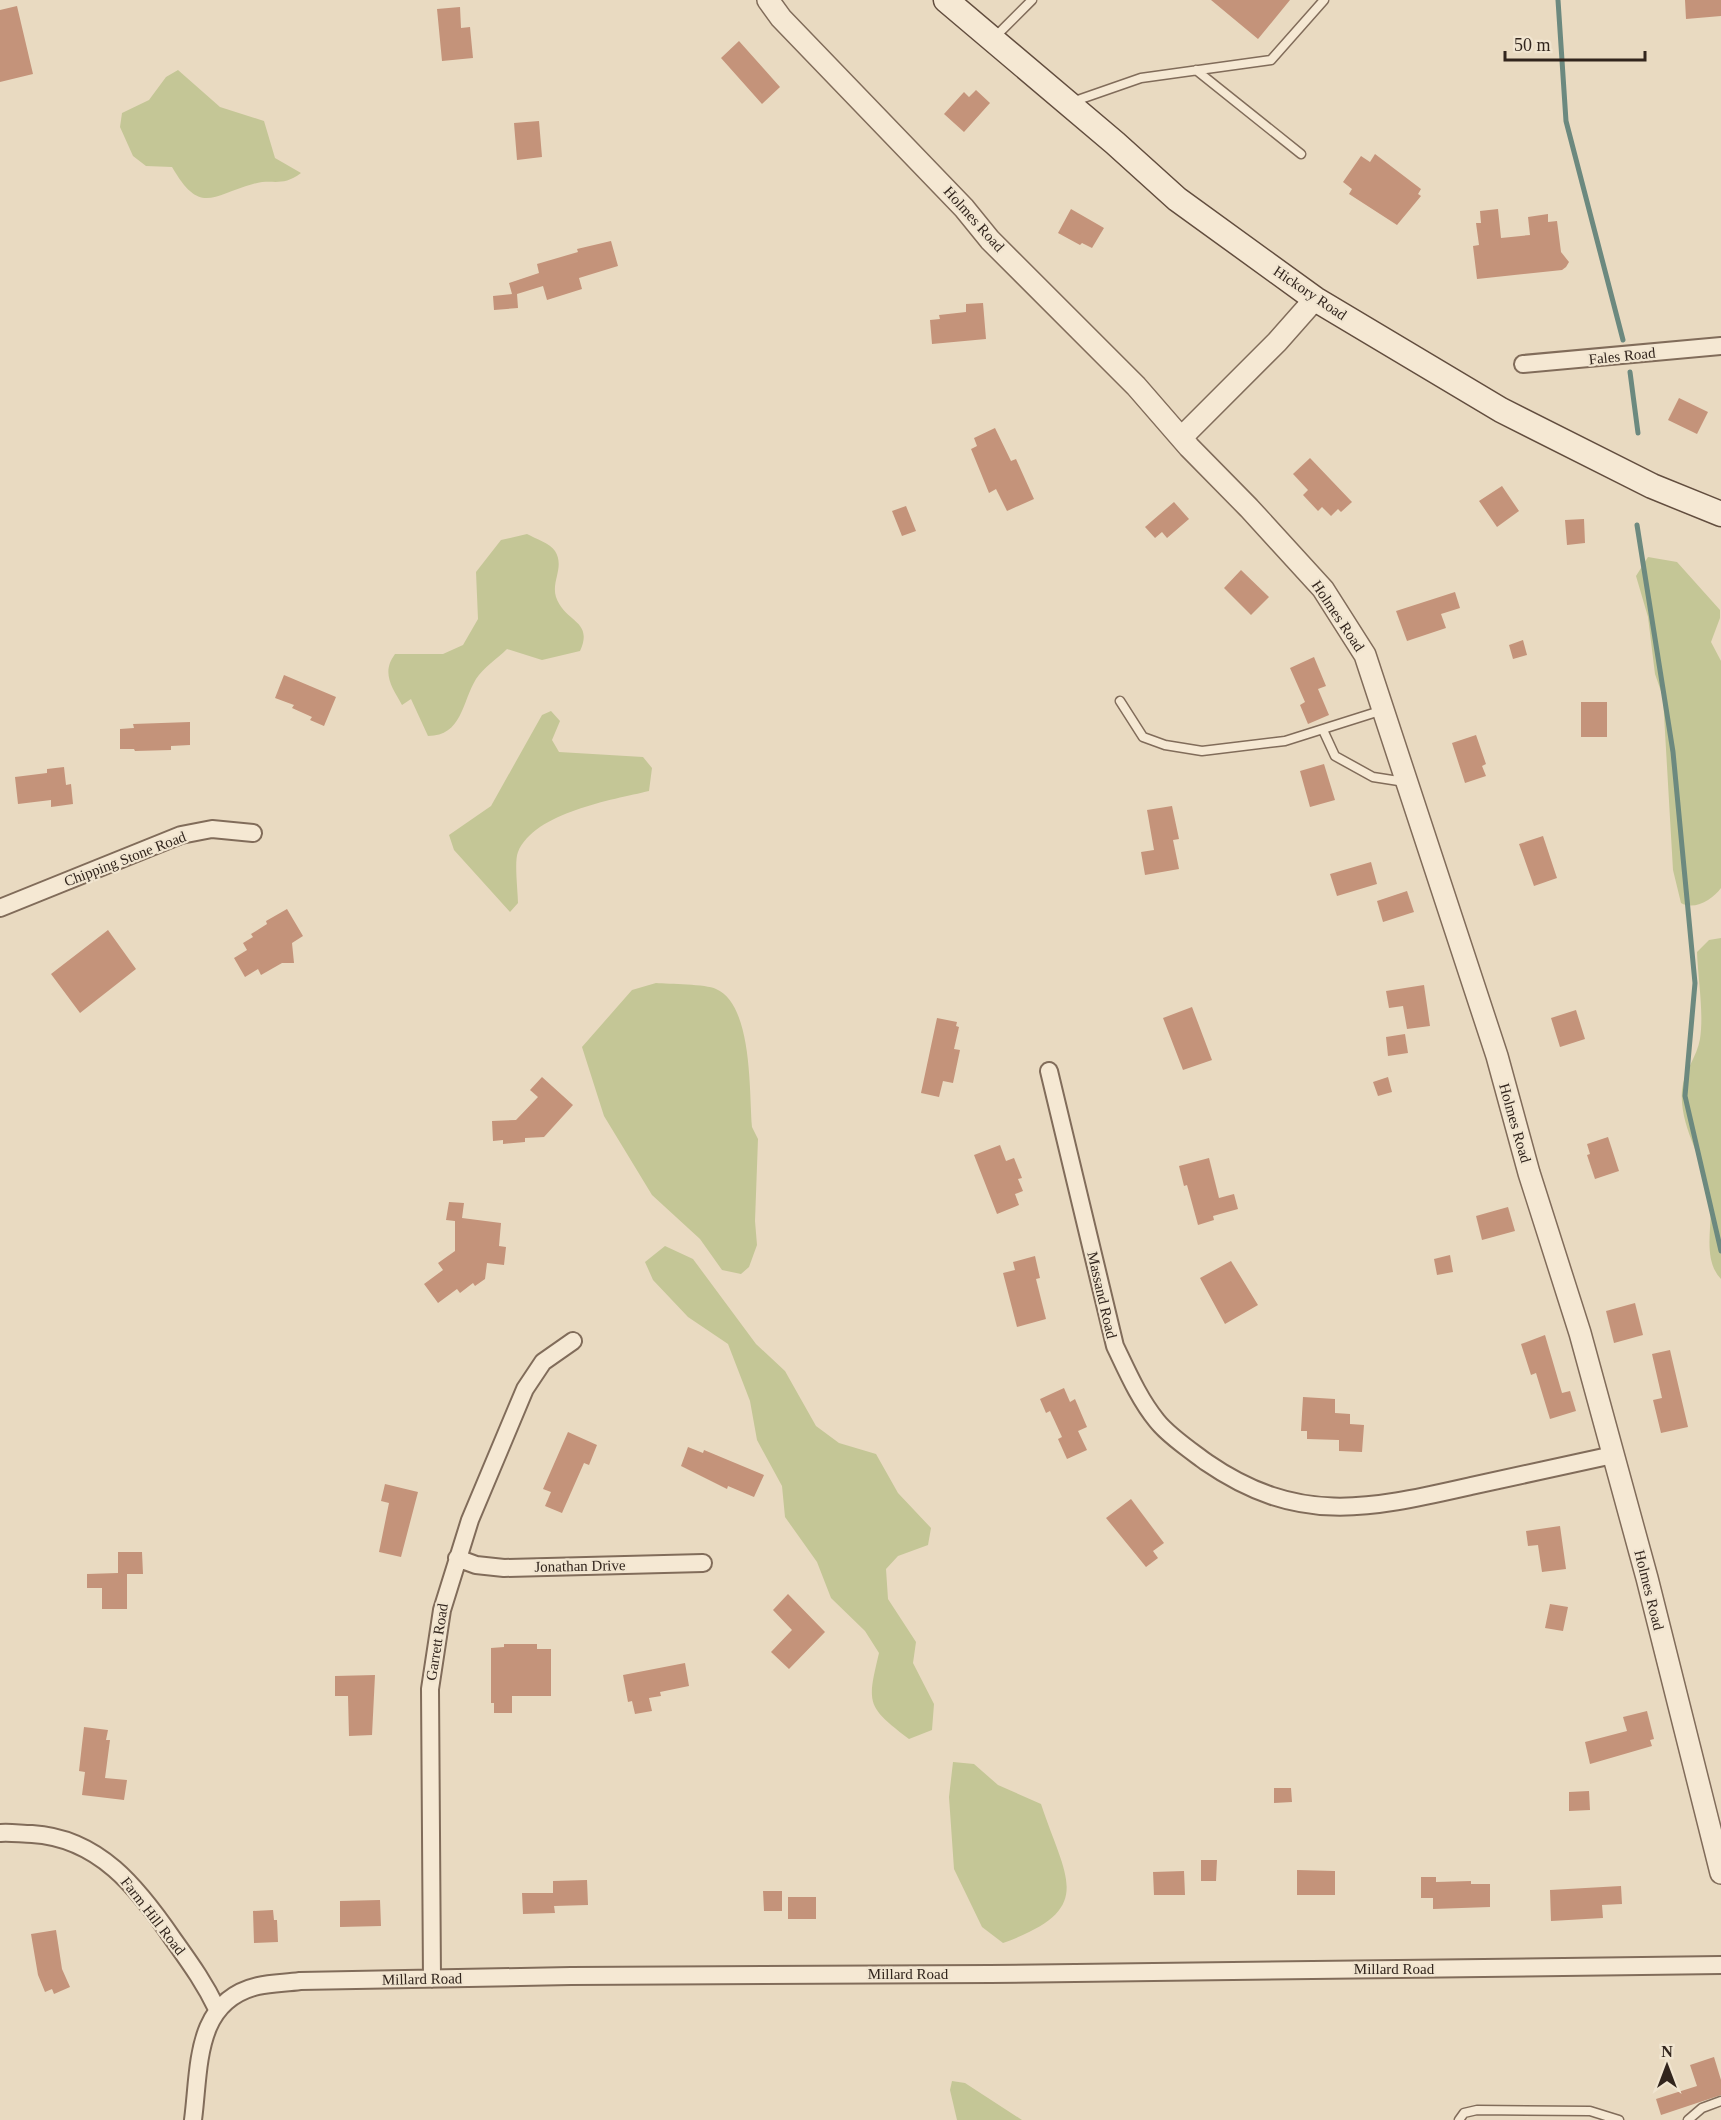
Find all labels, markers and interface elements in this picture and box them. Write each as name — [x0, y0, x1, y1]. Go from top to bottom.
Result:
scale bar — [1505, 24, 1644, 62]
text: 50 m — [1514, 35, 1551, 55]
street label: Holmes Road — [941, 183, 1008, 255]
street label: Hickory Road — [1270, 263, 1350, 324]
street label: Fales Road — [1588, 344, 1657, 367]
street label: Holmes Road — [1308, 578, 1368, 655]
street label: Chipping Stone Road — [62, 828, 189, 890]
street label: Holmes Road — [1496, 1081, 1534, 1165]
street label: Massand Road — [1084, 1250, 1120, 1341]
street label: Holmes Road — [1631, 1548, 1667, 1632]
street label: Jonathan Drive — [534, 1557, 626, 1575]
street label: Garrett Road — [423, 1602, 451, 1682]
street label: Farm Hill Road — [118, 1874, 189, 1958]
street label: Millard Road — [1354, 1961, 1435, 1977]
street label: Millard Road — [868, 1966, 949, 1982]
street label: Millard Road — [382, 1970, 463, 1988]
north arrow — [1637, 2036, 1697, 2096]
text: N — [1661, 2043, 1673, 2060]

